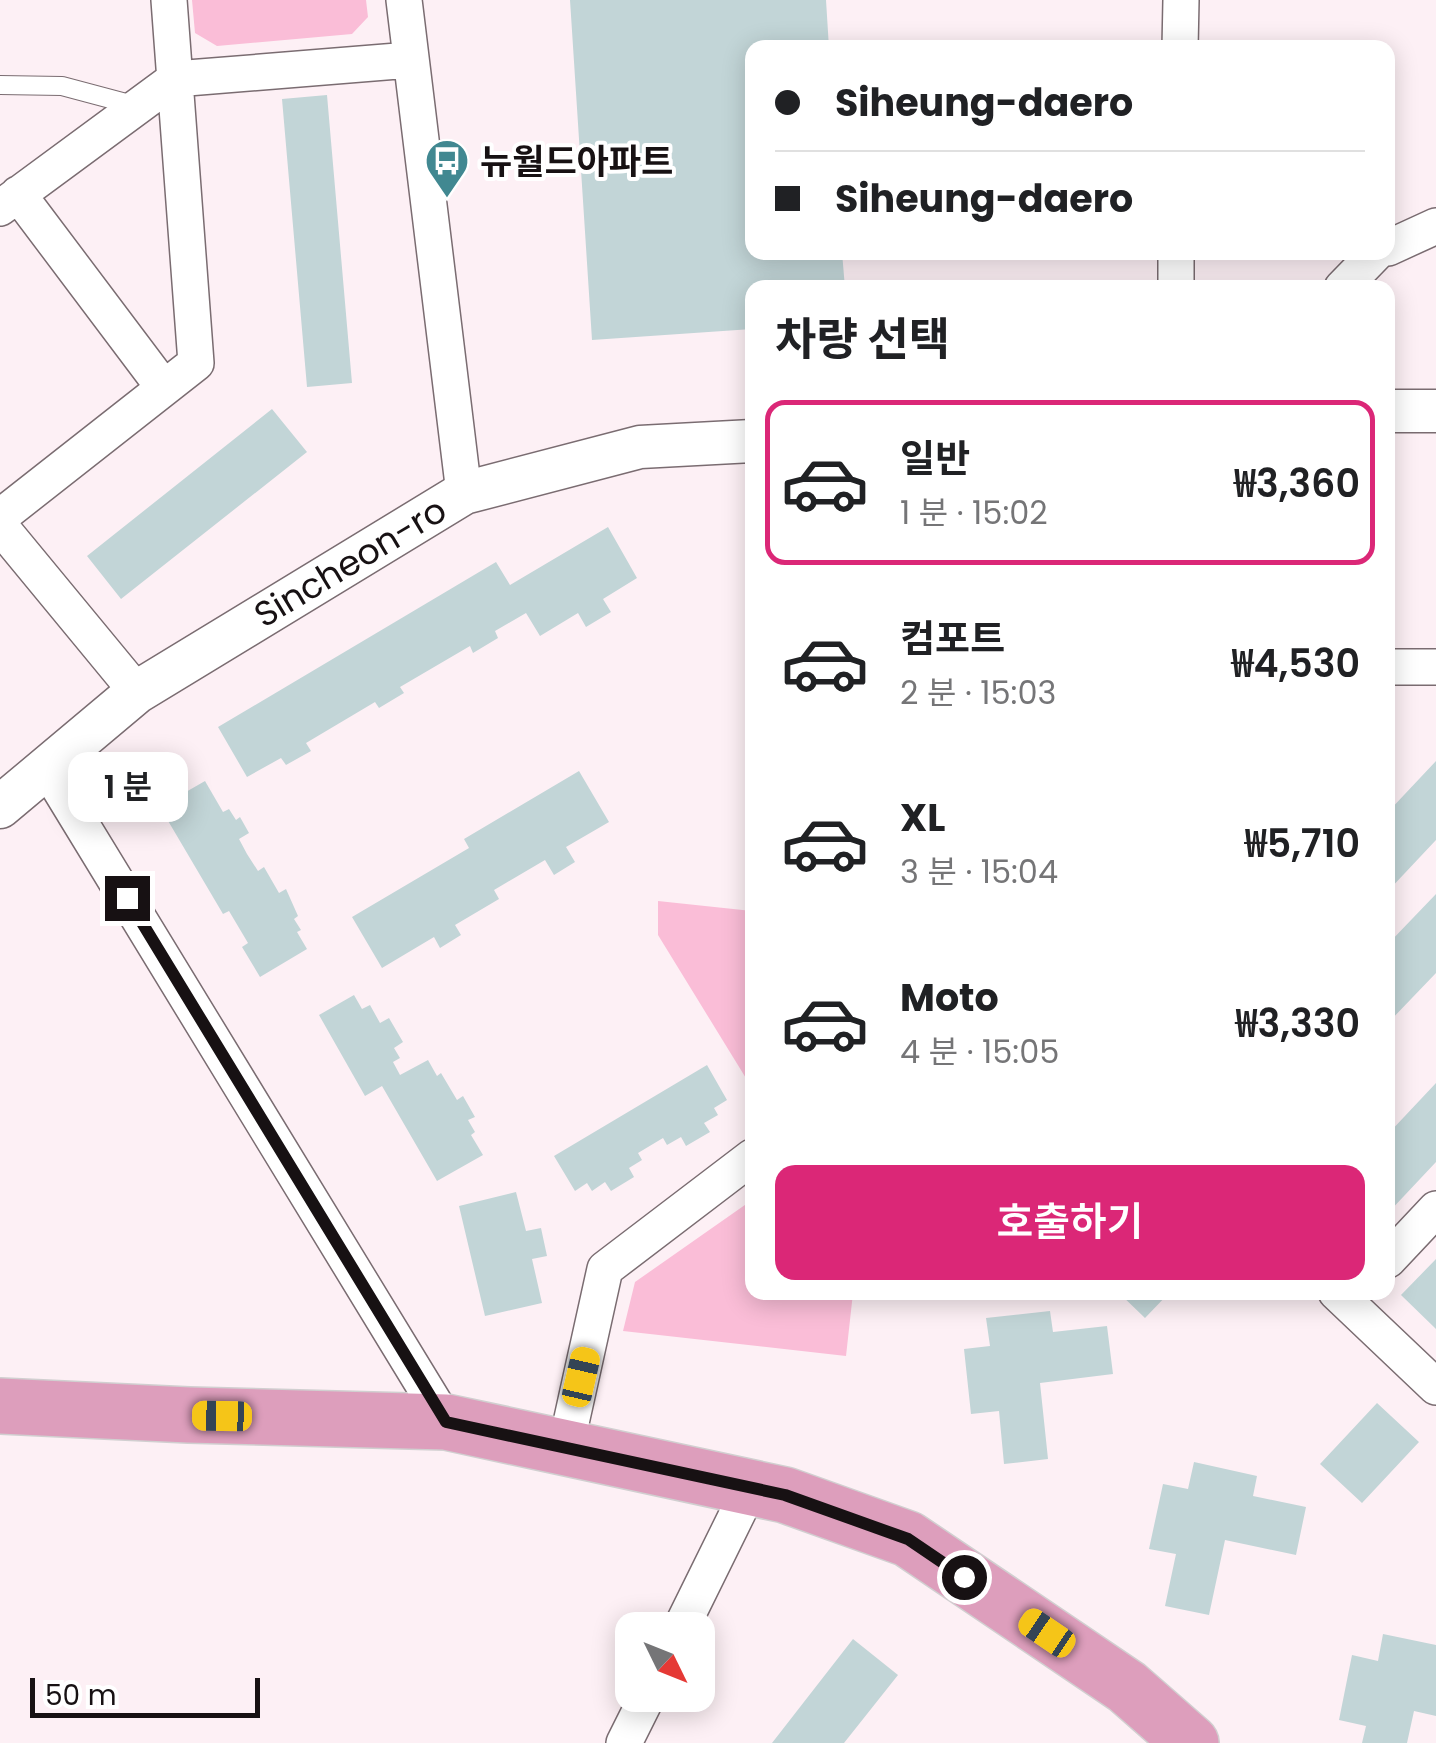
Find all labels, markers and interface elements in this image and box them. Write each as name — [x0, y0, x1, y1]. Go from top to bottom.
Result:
text: Siheung-daero — [835, 76, 1133, 129]
place label: 뉴월드아파트 — [480, 137, 673, 186]
bus stop icon: 뉴월드아파트 — [424, 138, 470, 199]
text: Siheung-daero — [835, 172, 1133, 225]
text: 차량 선택 — [775, 308, 950, 371]
text: 일반 — [900, 432, 970, 485]
icon: car — [780, 438, 870, 528]
text: ₩3,360 — [1234, 457, 1360, 510]
street label: Sincheon-ro — [245, 485, 455, 639]
text: 1 분 · 15:02 — [900, 490, 1048, 535]
text: 컴포트 — [900, 612, 1005, 665]
icon: car — [780, 618, 870, 708]
text: ₩4,530 — [1231, 637, 1360, 690]
text: 2 분 · 15:03 — [900, 670, 1056, 715]
callout: 1 분 — [67, 753, 187, 823]
text: 1 분 — [104, 764, 152, 809]
text: XL — [900, 791, 945, 844]
icon: car — [780, 798, 870, 888]
text: ₩5,710 — [1245, 817, 1360, 870]
text: 3 분 · 15:04 — [900, 849, 1058, 894]
route end — [105, 876, 150, 921]
text: Moto — [900, 971, 999, 1024]
icon: car — [780, 978, 870, 1068]
text: ₩3,330 — [1235, 997, 1360, 1050]
text: 4 분 · 15:05 — [900, 1029, 1059, 1074]
button: 호출하기 — [775, 1165, 1365, 1280]
car — [560, 1344, 602, 1410]
car — [192, 1400, 252, 1432]
route start — [942, 1555, 987, 1600]
car — [1014, 1604, 1080, 1662]
north arrow — [615, 1612, 715, 1712]
map controls — [615, 1612, 715, 1712]
scale bar — [30, 1673, 260, 1718]
text: 50 m — [45, 1676, 116, 1715]

